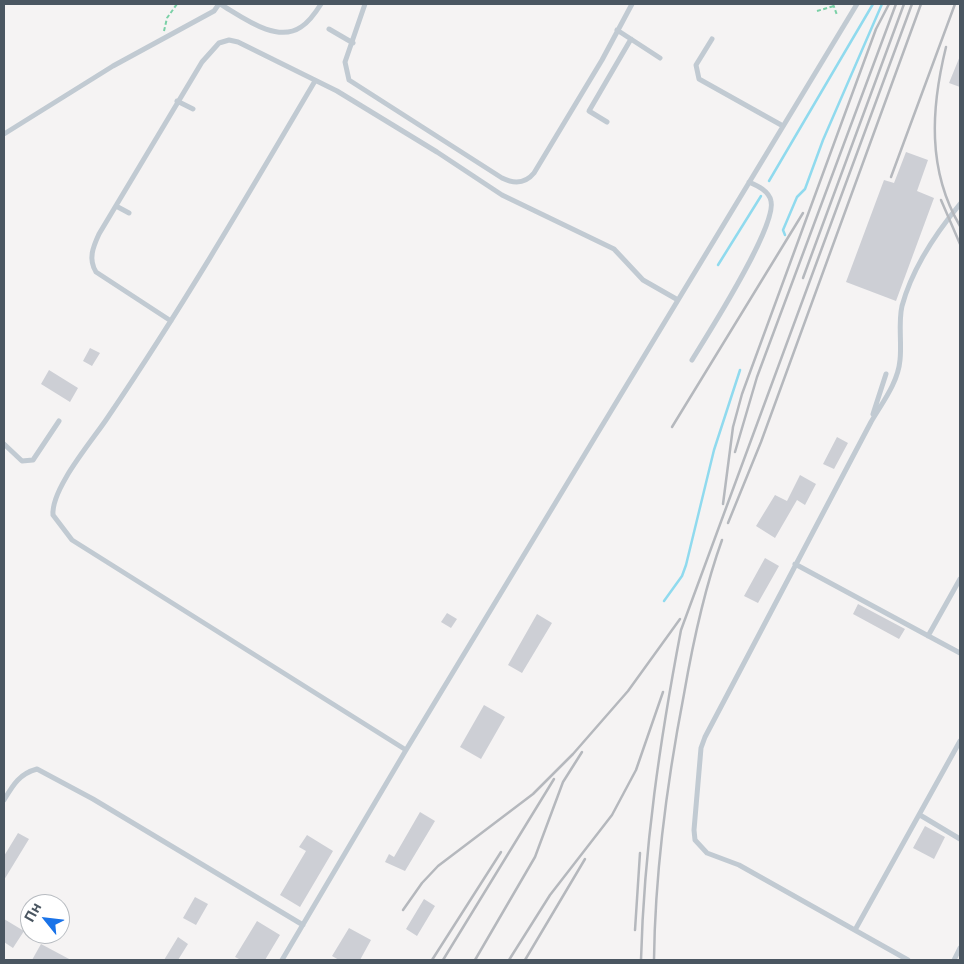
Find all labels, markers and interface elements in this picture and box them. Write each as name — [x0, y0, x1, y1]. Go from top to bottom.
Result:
north arrow — [20, 894, 70, 944]
text: Пн — [19, 899, 45, 925]

